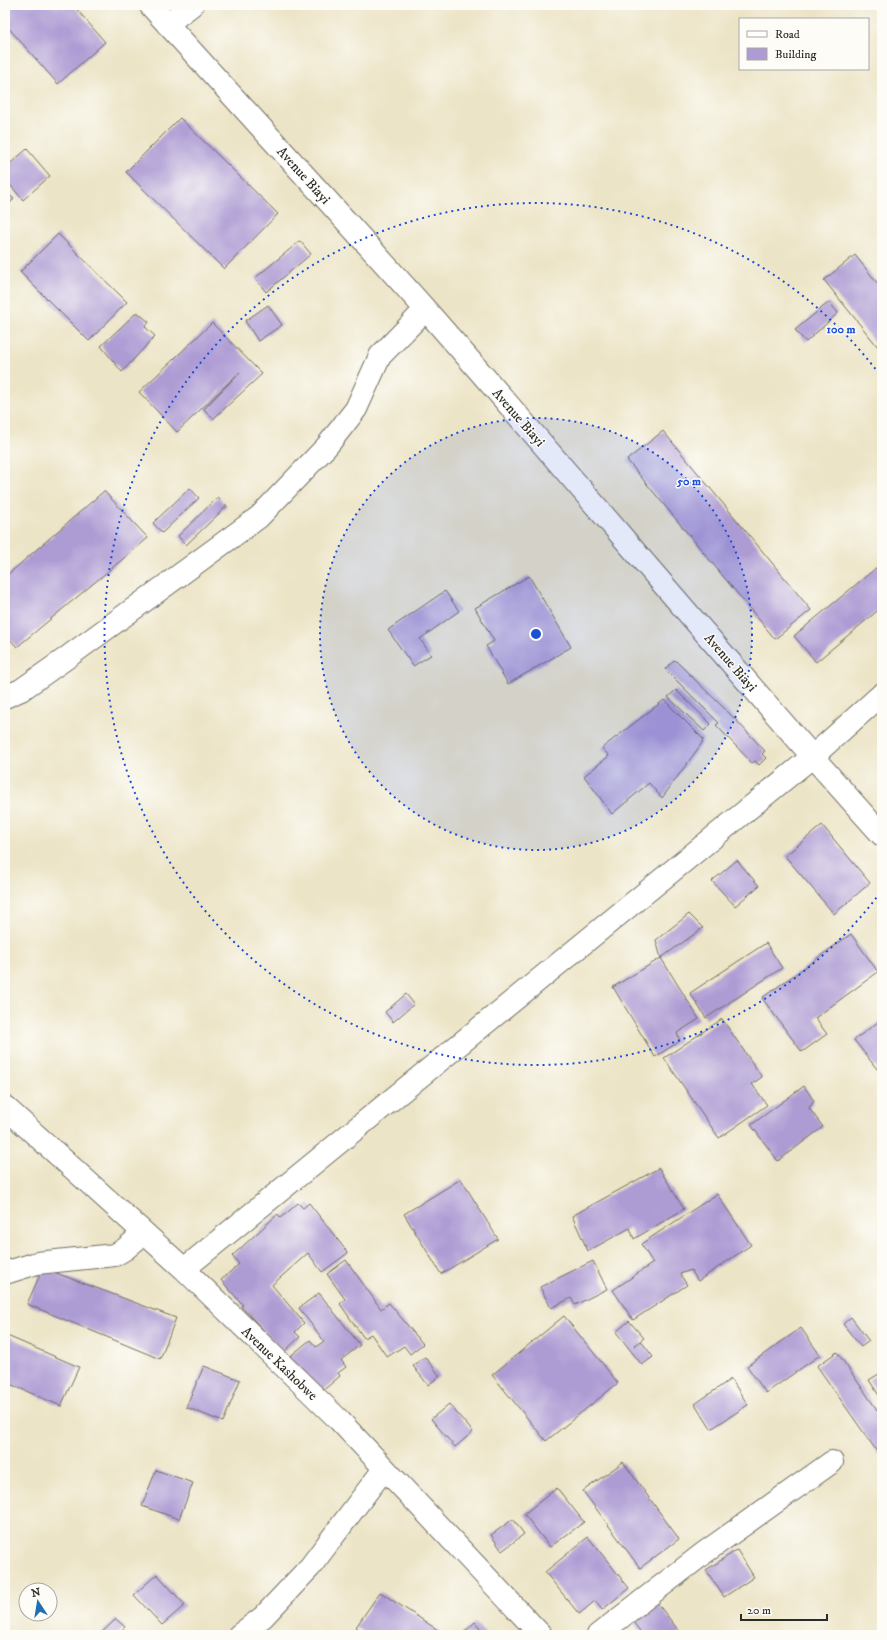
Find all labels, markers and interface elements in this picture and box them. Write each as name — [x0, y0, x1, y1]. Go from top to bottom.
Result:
legend — [739, 18, 869, 70]
text: Road — [775, 27, 800, 42]
text: Building — [775, 47, 816, 62]
street label: Avenue Biayi — [273, 143, 334, 209]
text: 100 m — [827, 322, 855, 337]
street label: Avenue Biayi — [488, 385, 549, 451]
text: 50 m — [676, 474, 701, 489]
centre of rings — [529, 627, 543, 641]
street label: Avenue Biayi — [700, 630, 761, 696]
street label: Avenue Kashobwe — [237, 1323, 321, 1405]
north arrow — [18, 1582, 58, 1622]
text: N — [30, 1585, 42, 1601]
scale bar — [741, 1596, 827, 1622]
text: 20 m — [747, 1603, 771, 1618]

